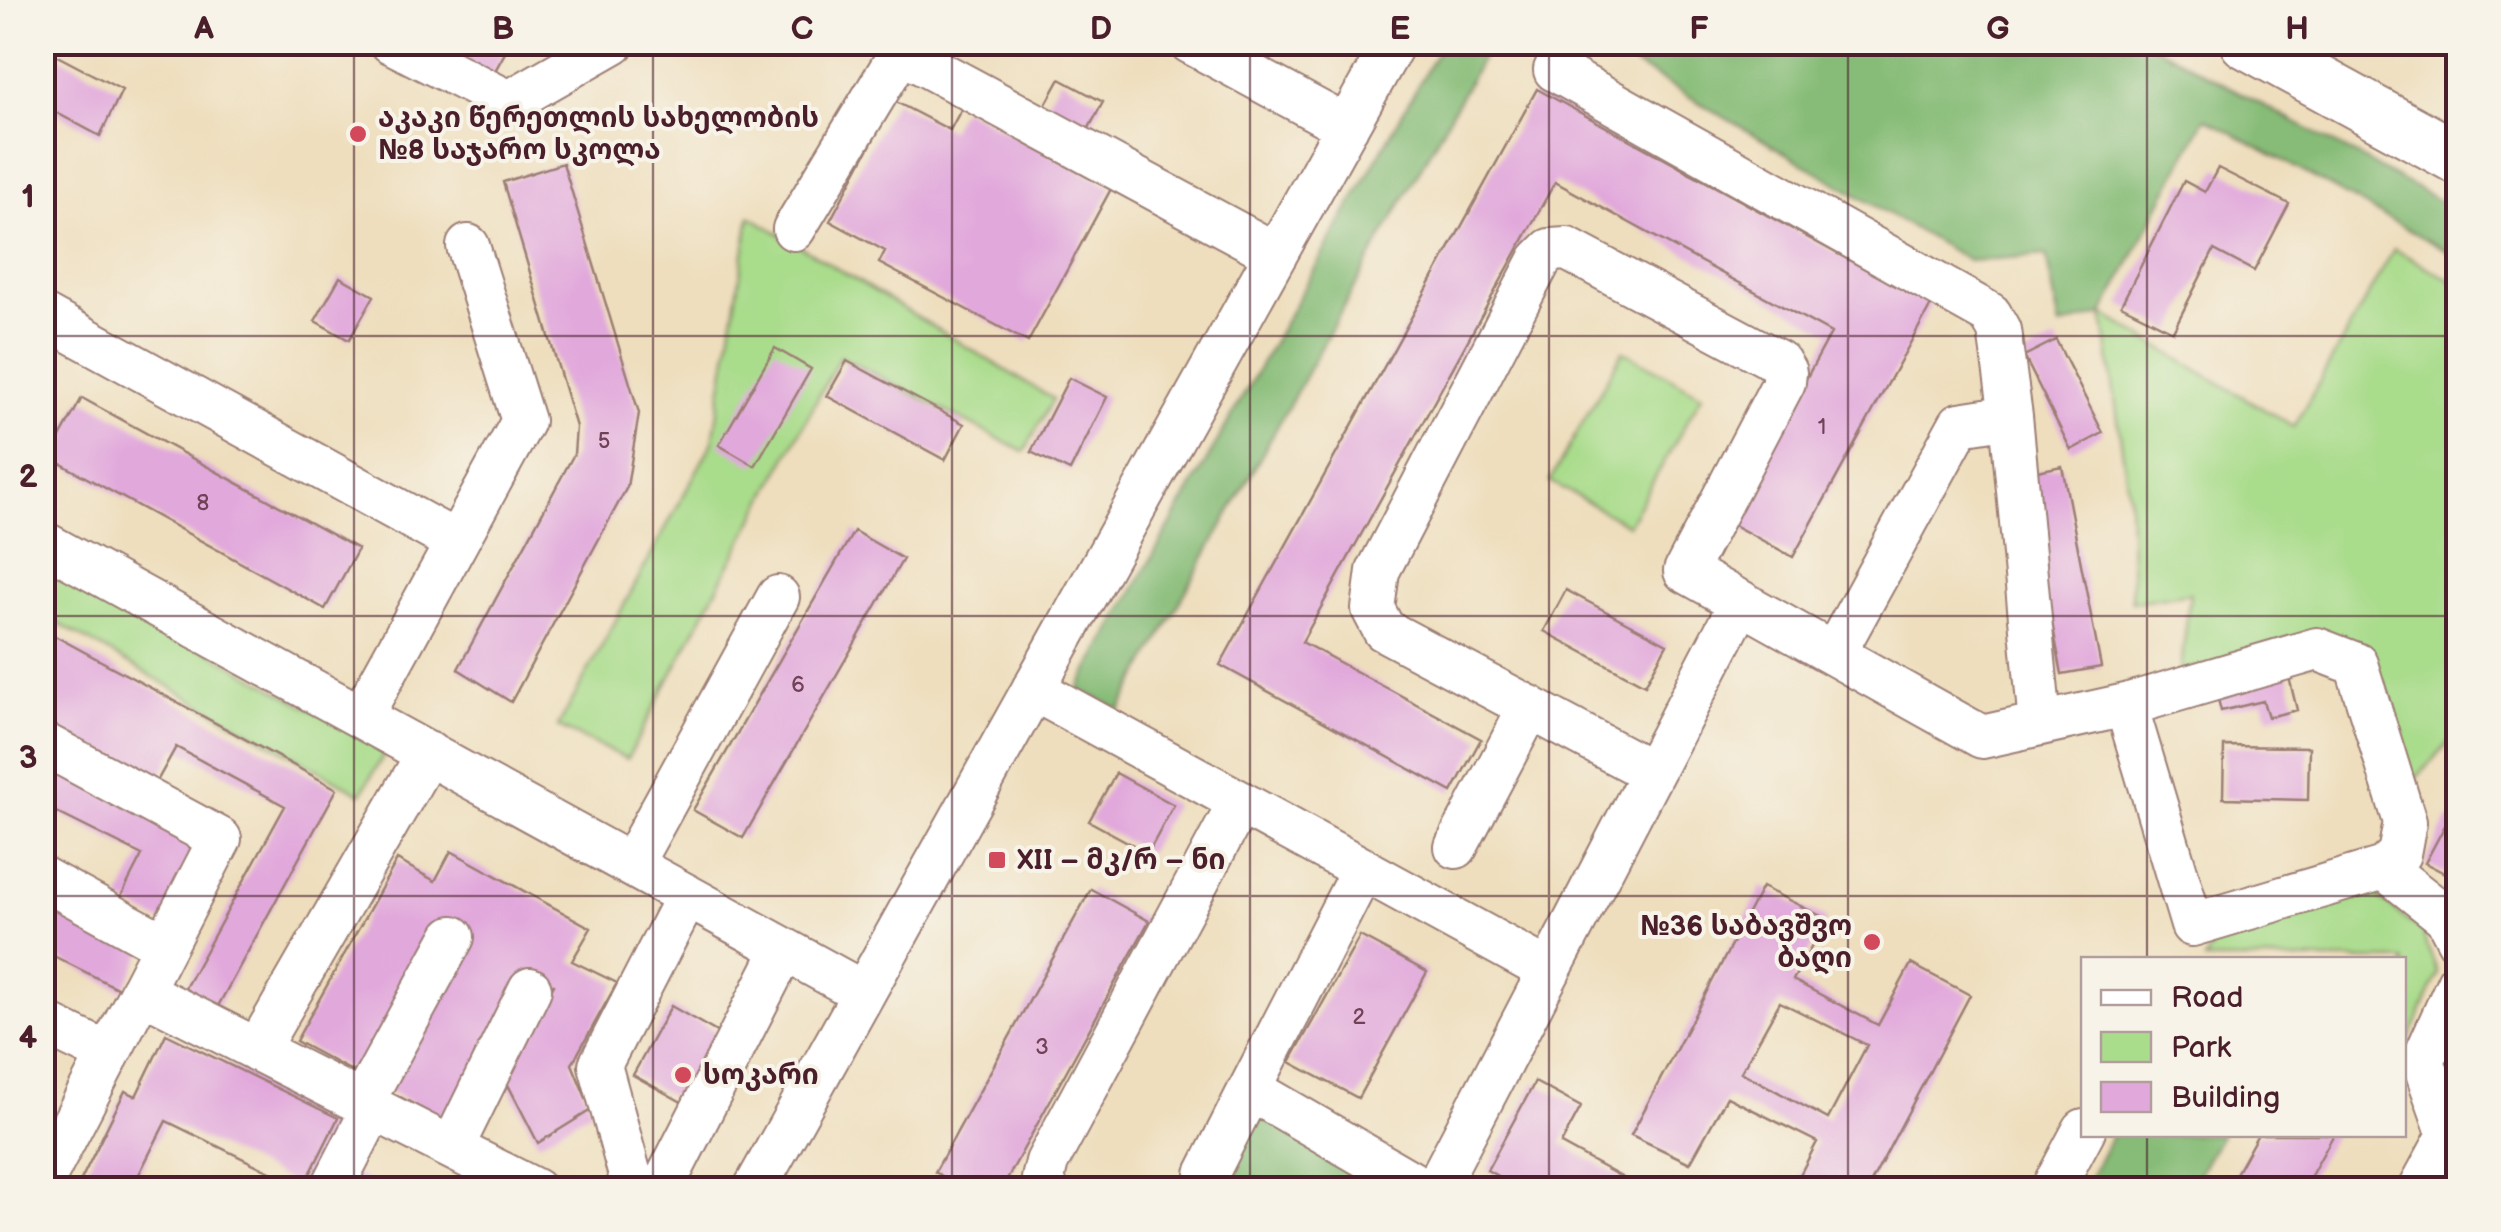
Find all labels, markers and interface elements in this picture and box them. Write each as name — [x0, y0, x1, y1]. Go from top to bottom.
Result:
text: A — [193, 10, 214, 49]
text: B — [492, 10, 514, 49]
text: C — [791, 10, 813, 49]
text: D — [1090, 10, 1112, 49]
text: E — [1390, 10, 1410, 49]
text: F — [1689, 10, 1709, 49]
text: G — [1986, 10, 2010, 49]
text: H — [2285, 10, 2309, 49]
place label: აკაკი წერეთლის სახელობის №8 საჯარო სკოლა — [378, 102, 819, 167]
marker: აკაკი წერეთლის სახელობის №8 საჯარო სკოლა — [347, 123, 369, 145]
text: 1 — [21, 178, 35, 217]
house number: 1 — [1818, 414, 1826, 441]
house number: 5 — [598, 428, 610, 455]
text: 2 — [18, 458, 38, 497]
house number: 8 — [197, 490, 209, 517]
house number: 6 — [791, 672, 805, 699]
text: 3 — [19, 739, 37, 778]
place label: XII – მკ/რ – ნი — [1017, 844, 1226, 877]
marker: XII – მკ/რ – ნი — [986, 849, 1008, 871]
place label: №36 საბავშვო ბაღი — [1640, 910, 1852, 975]
marker: №36 საბავშვო ბაღი — [1861, 931, 1883, 953]
legend — [2081, 957, 2406, 1137]
text: Road — [2171, 980, 2244, 1016]
house number: 2 — [1353, 1004, 1366, 1031]
text: 4 — [19, 1019, 38, 1058]
text: Park — [2171, 1030, 2231, 1066]
house number: 3 — [1035, 1034, 1049, 1061]
place label: სოკარი — [703, 1059, 819, 1092]
marker: სოკარი — [672, 1064, 694, 1086]
text: Building — [2171, 1080, 2280, 1116]

